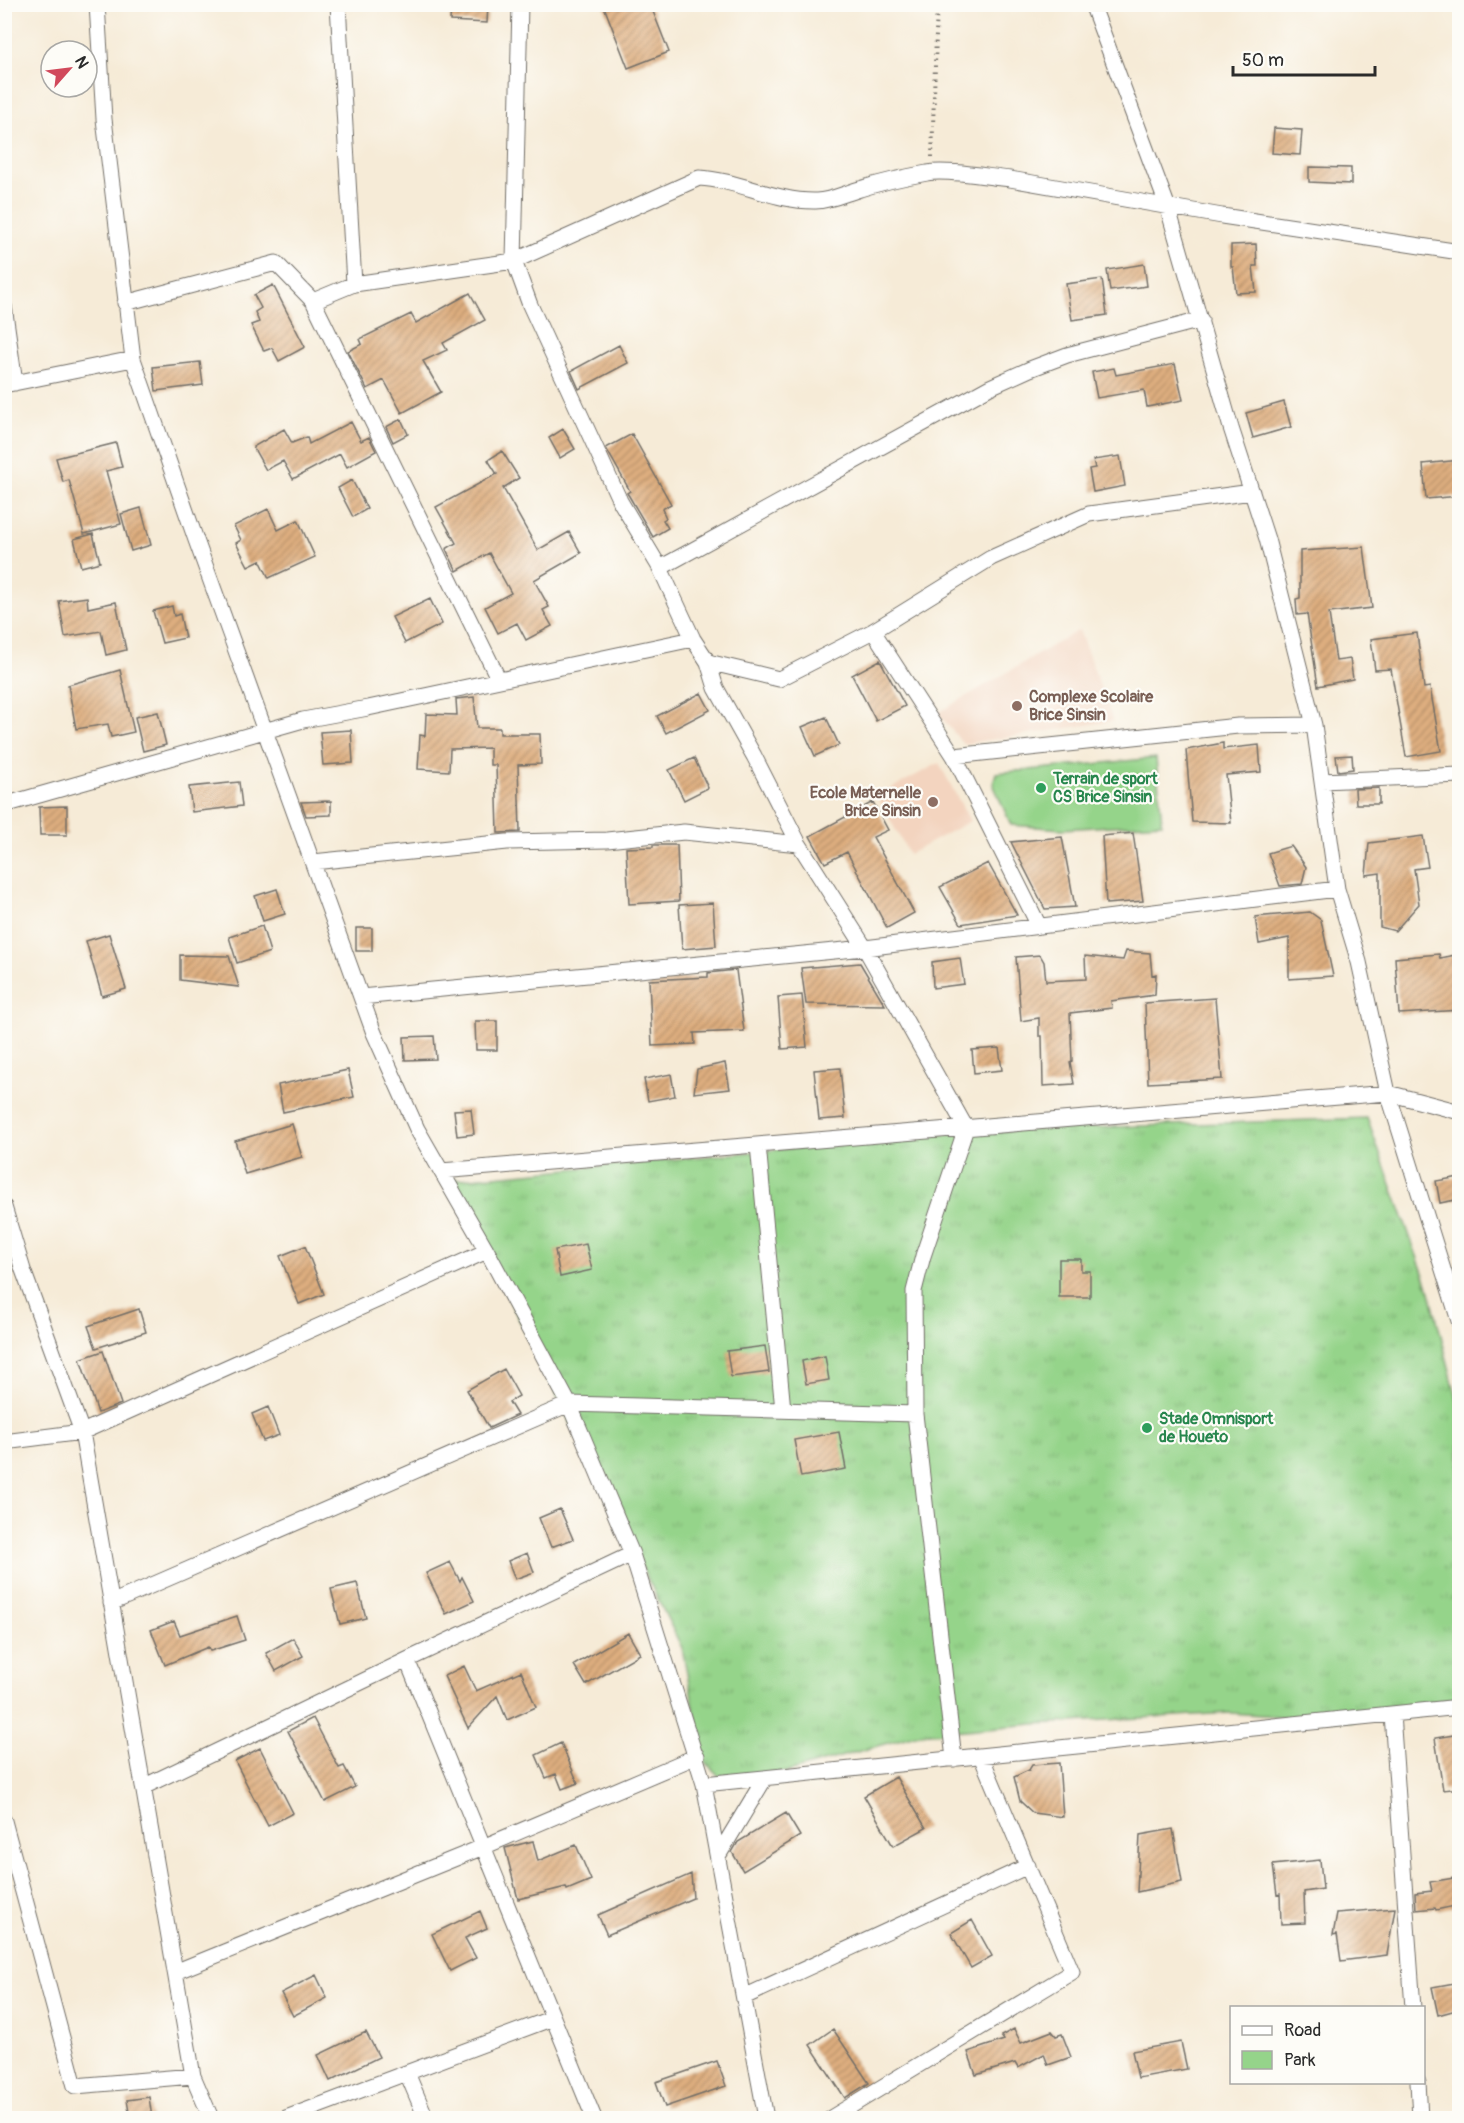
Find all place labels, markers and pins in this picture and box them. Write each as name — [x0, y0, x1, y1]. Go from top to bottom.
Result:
place label: Complexe Scolaire Brice Sinsin — [1029, 687, 1154, 725]
marker: Complexe Scolaire Brice Sinsin — [1010, 699, 1024, 713]
place label: Terrain de sport CS Brice Sinsin — [1052, 769, 1158, 807]
marker: Terrain de sport CS Brice Sinsin — [1034, 781, 1048, 795]
place label: Ecole Maternelle Brice Sinsin — [810, 783, 922, 821]
marker: Ecole Maternelle Brice Sinsin — [926, 795, 940, 809]
place label: Stade Omnisport de Houeto — [1159, 1409, 1274, 1447]
marker: Stade Omnisport de Houeto — [1140, 1421, 1154, 1435]

